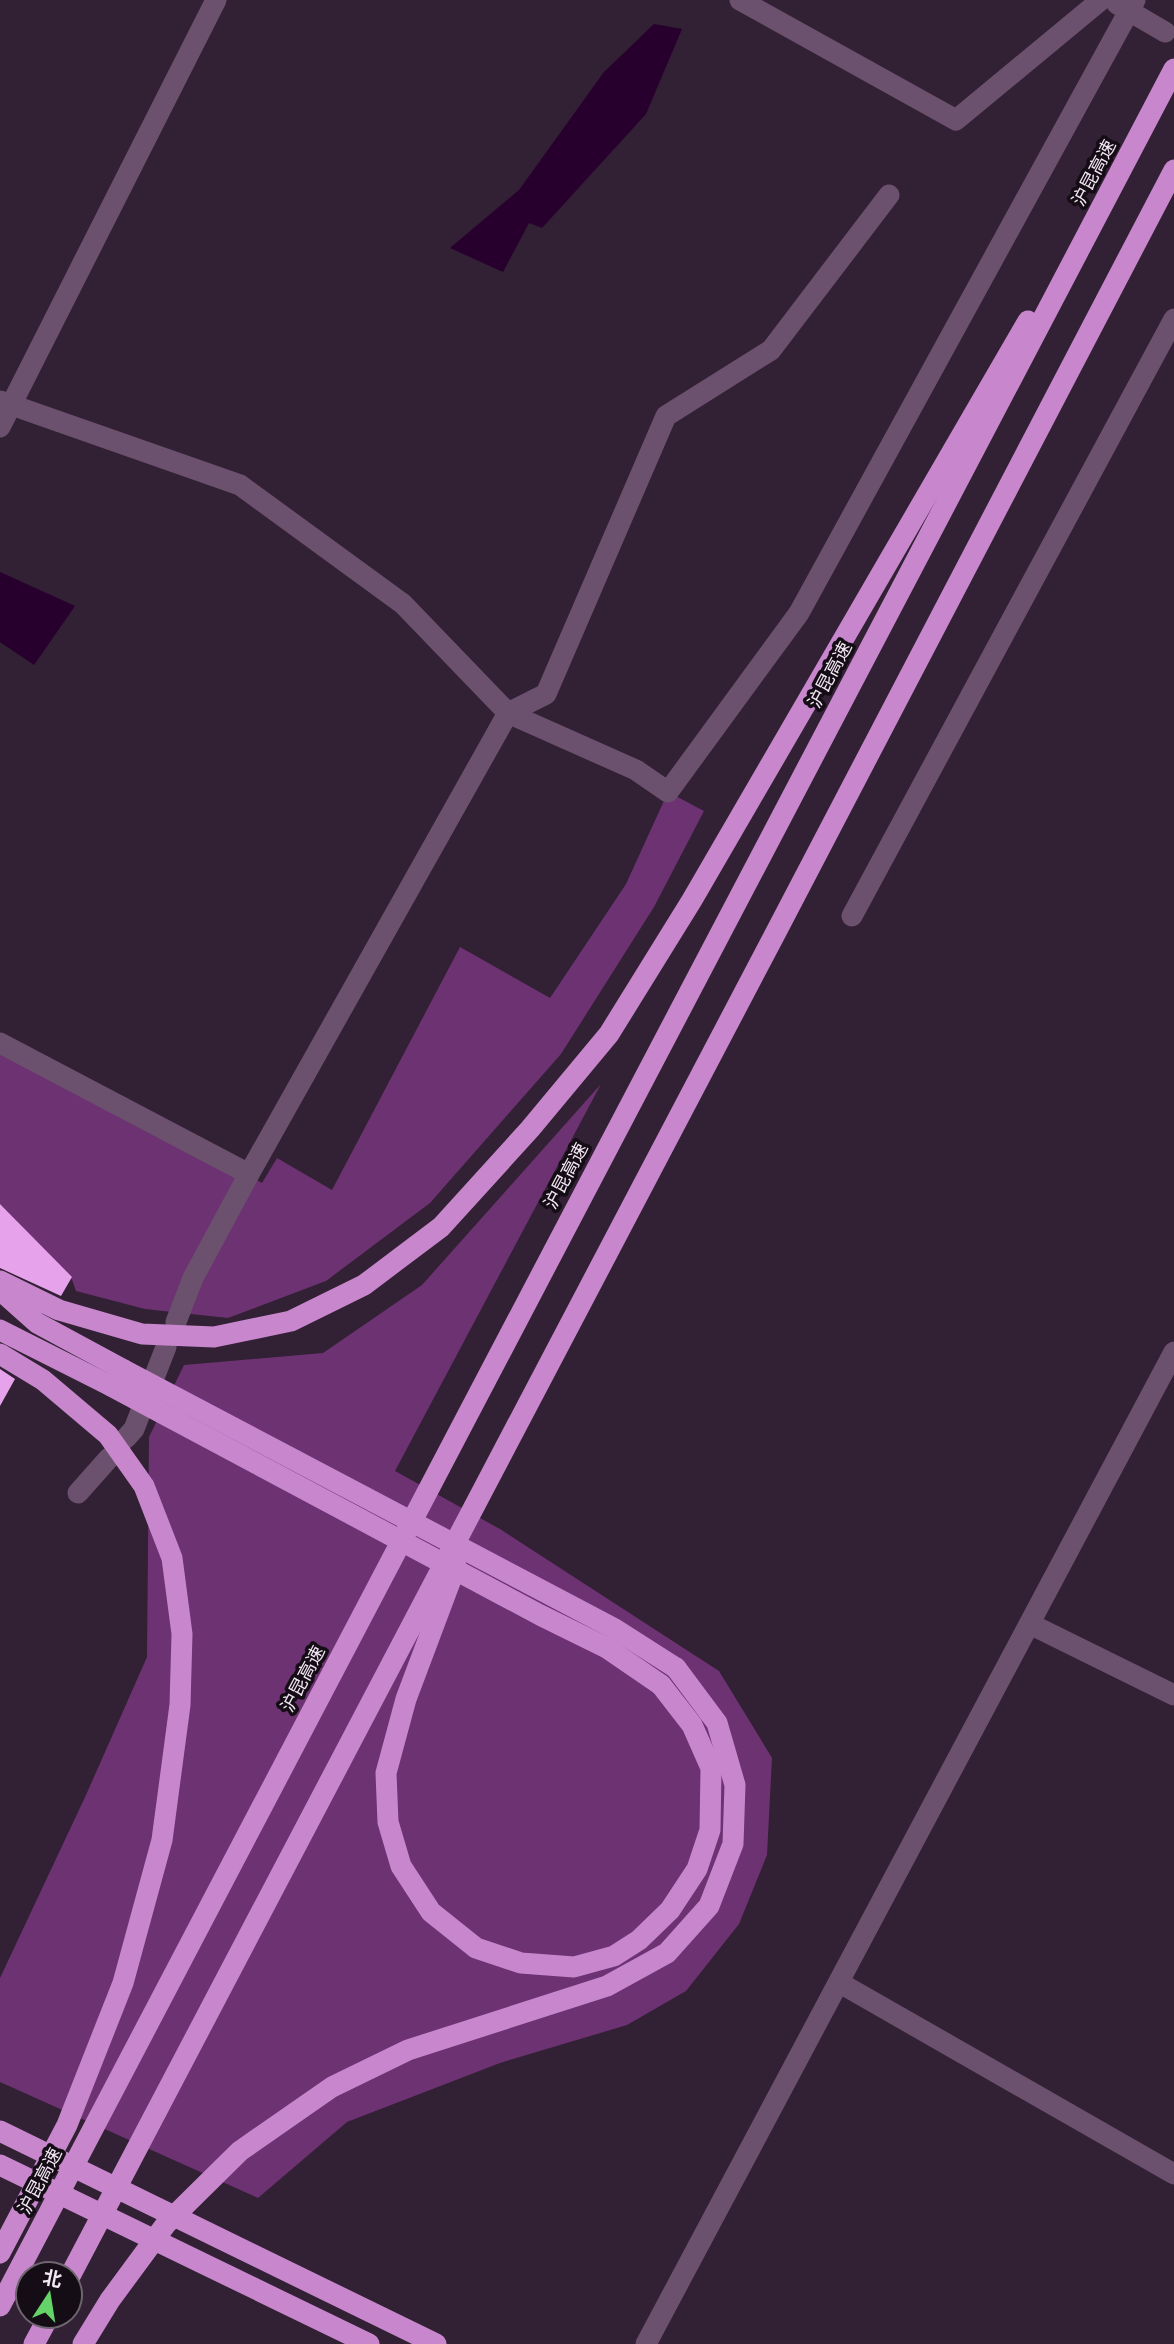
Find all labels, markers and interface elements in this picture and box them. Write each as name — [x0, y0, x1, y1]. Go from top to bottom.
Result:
street label: 沪昆高速 — [1067, 136, 1121, 210]
street label: 沪昆高速 — [803, 638, 857, 712]
street label: 沪昆高速 — [539, 1139, 593, 1213]
street label: 沪昆高速 — [276, 1642, 330, 1716]
street label: 沪昆高速 — [13, 2144, 67, 2218]
north arrow — [14, 2260, 84, 2330]
text: 北 — [41, 2266, 64, 2292]

